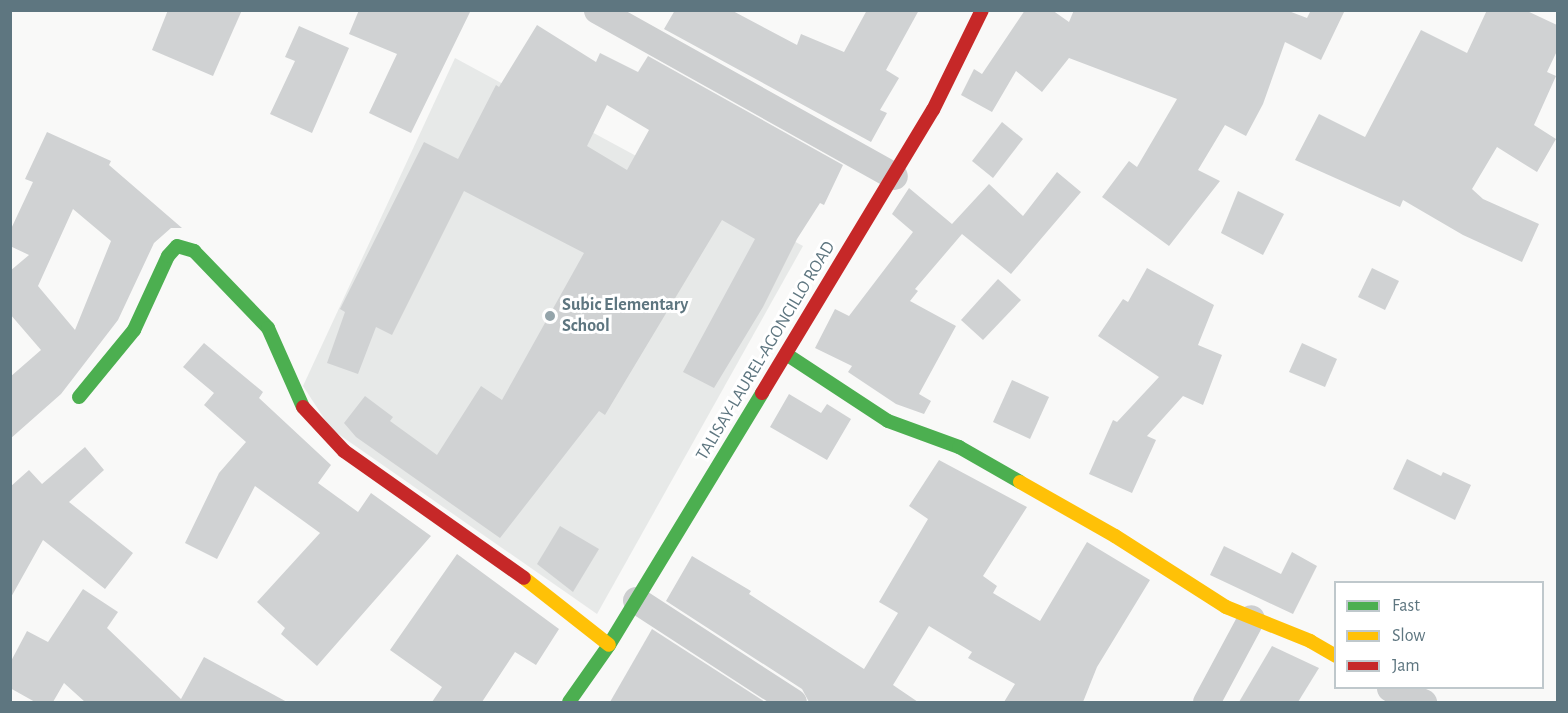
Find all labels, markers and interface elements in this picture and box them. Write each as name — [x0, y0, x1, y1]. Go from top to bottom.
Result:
street label: TALISAY-LAUREL-AGONCILLO ROAD — [692, 237, 840, 465]
place label: Subic Elementary School — [562, 295, 688, 338]
marker: Subic Elementary School — [543, 309, 557, 323]
legend — [1334, 581, 1544, 689]
text: Fast — [1392, 597, 1420, 615]
text: Slow — [1392, 627, 1425, 645]
text: Jam — [1392, 657, 1420, 675]

